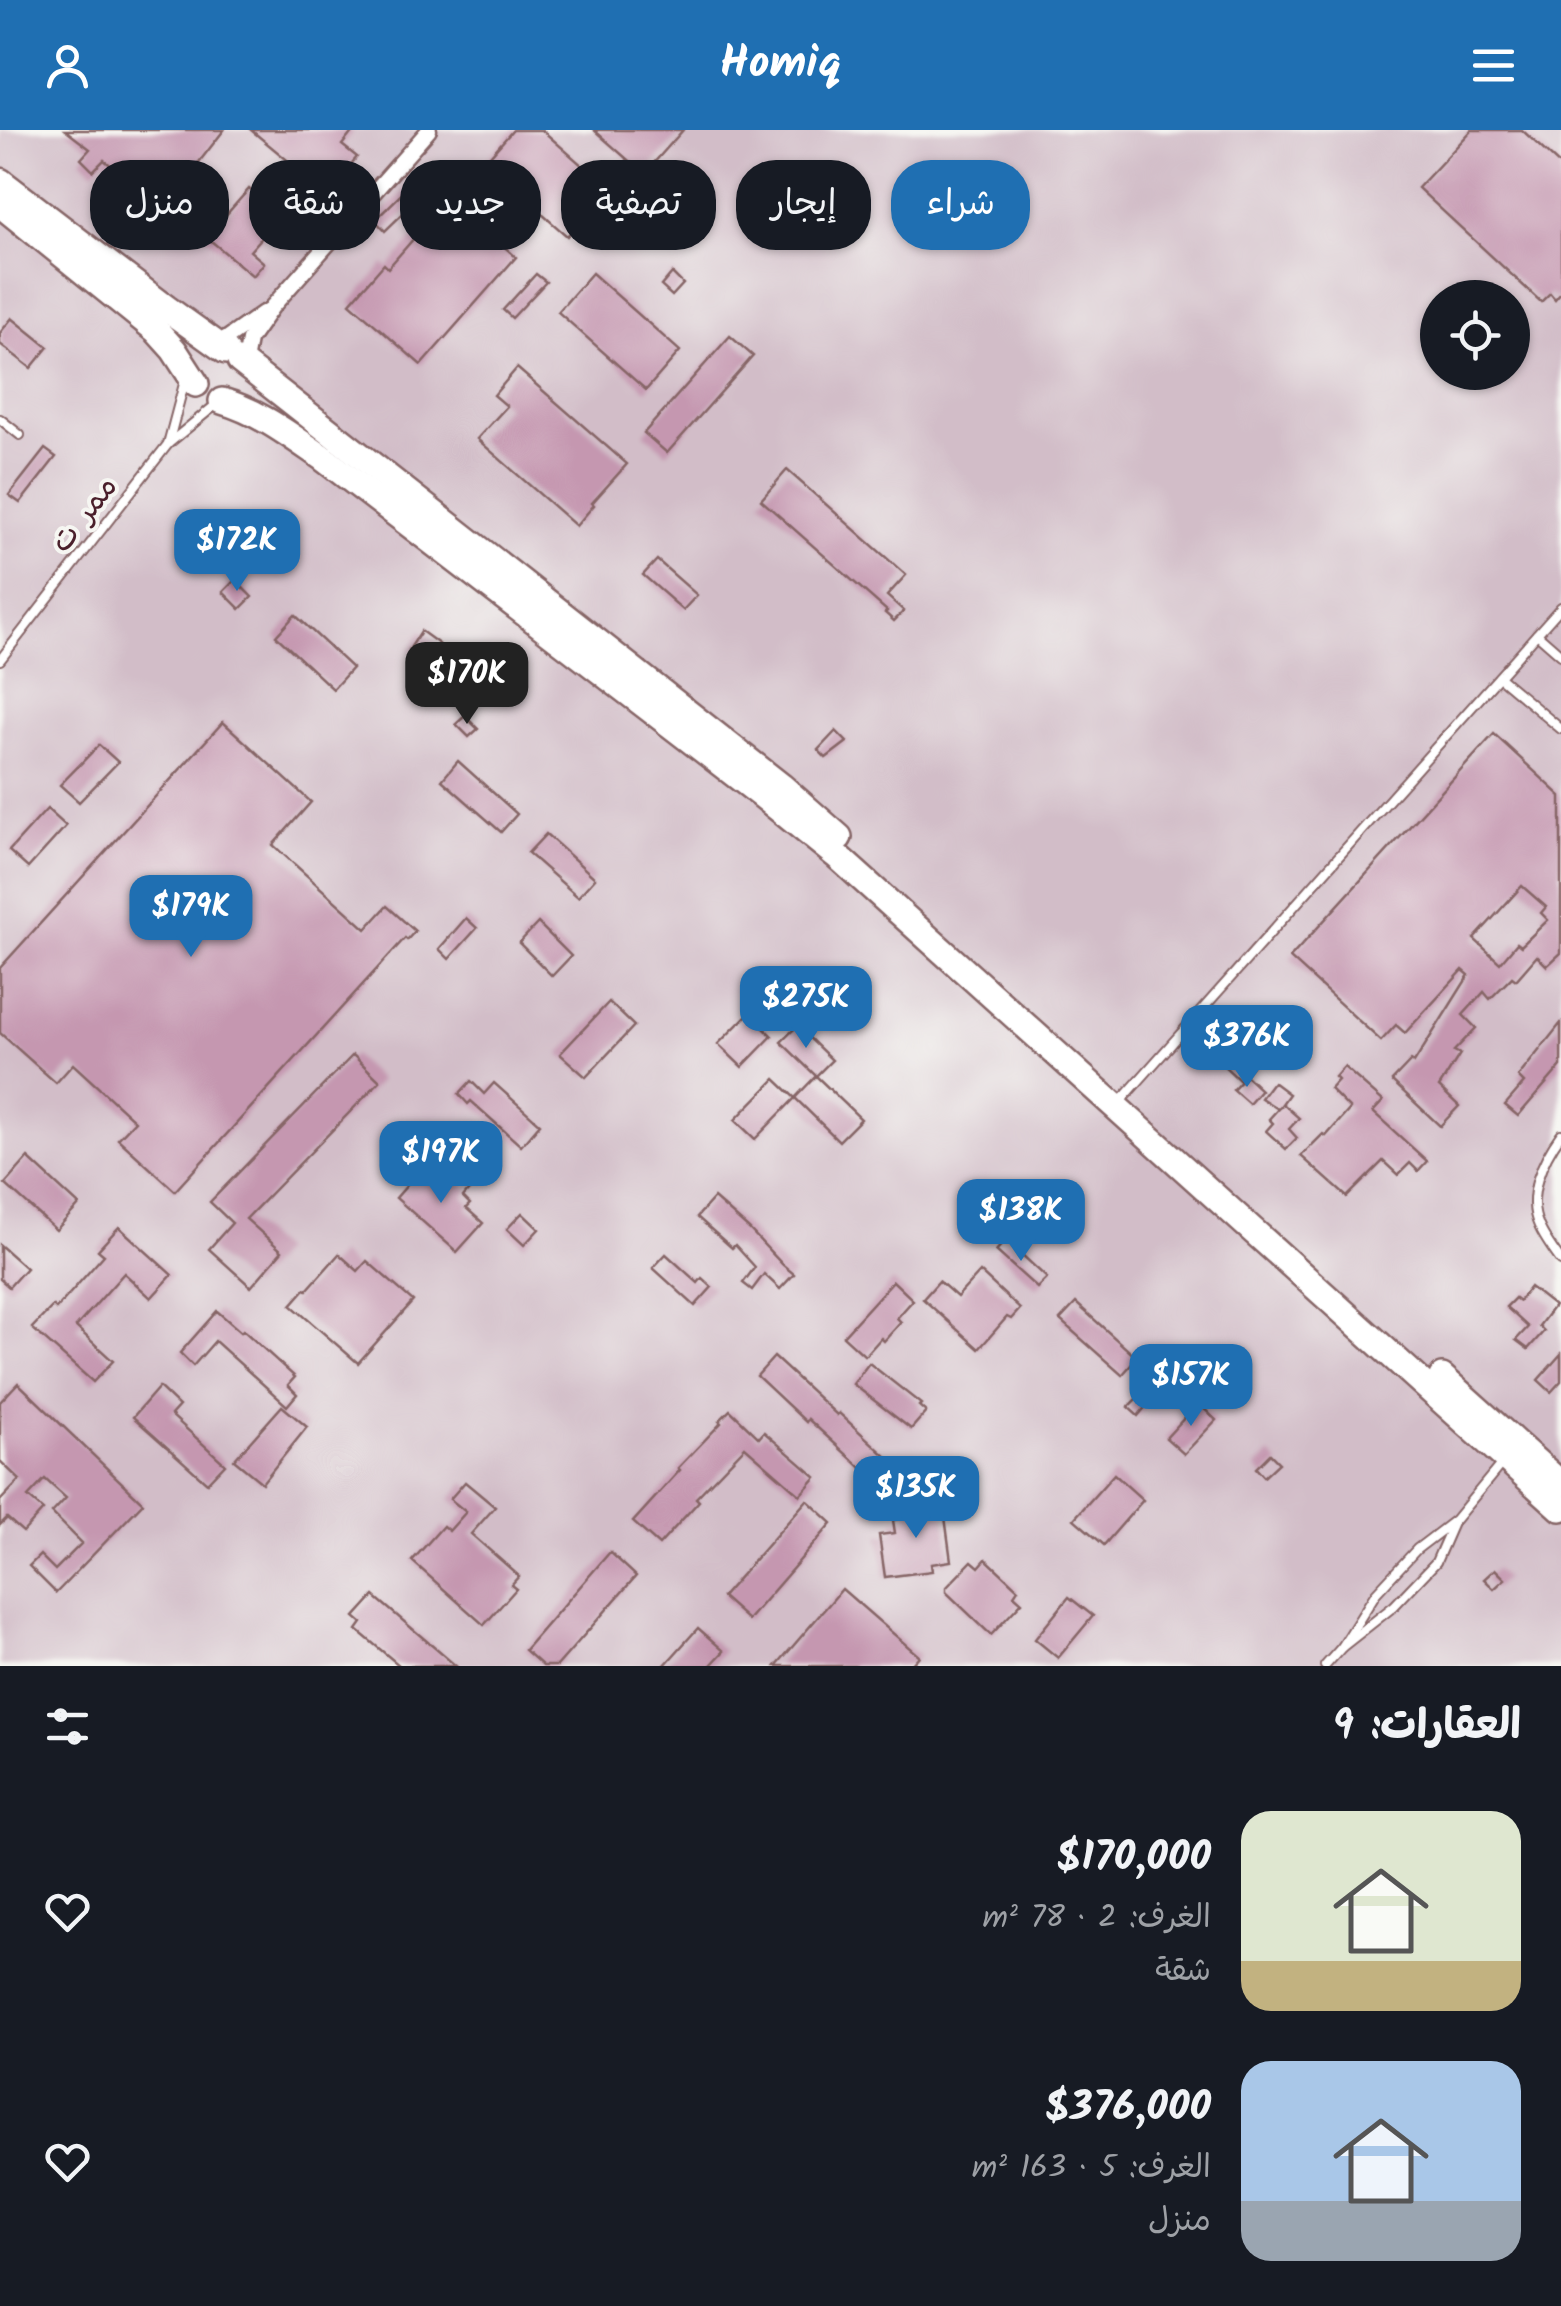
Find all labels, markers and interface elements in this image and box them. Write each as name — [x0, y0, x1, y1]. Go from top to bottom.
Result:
text: Homiq — [720, 29, 841, 101]
icon: person — [40, 38, 95, 93]
icon: menu — [1466, 38, 1521, 93]
chip: منزل — [90, 160, 229, 250]
chip: شقة — [249, 160, 380, 250]
chip: جديد — [400, 160, 541, 250]
chip: تصفية — [561, 160, 716, 250]
chip: إيجار — [736, 160, 871, 250]
chip: شراء — [891, 160, 1030, 250]
map controls — [1420, 280, 1530, 390]
button: locate — [1420, 280, 1530, 390]
street label: ممر ت — [39, 466, 131, 564]
pin: $172K — [167, 509, 307, 594]
text: $172K — [196, 516, 278, 567]
pin: $170K — [397, 642, 537, 727]
text: $170K — [427, 649, 507, 700]
pin: $179K — [121, 875, 261, 960]
text: $179K — [151, 882, 231, 933]
pin: $275K — [736, 966, 876, 1051]
text: $275K — [762, 973, 850, 1024]
pin: $376K — [1177, 1005, 1317, 1090]
text: $376K — [1203, 1012, 1291, 1063]
pin: $197K — [371, 1121, 511, 1206]
text: $197K — [401, 1128, 481, 1179]
pin: $138K — [951, 1179, 1091, 1264]
text: $138K — [979, 1186, 1063, 1237]
pin: $157K — [1121, 1344, 1261, 1429]
text: $157K — [1151, 1351, 1231, 1402]
pin: $135K — [846, 1456, 986, 1541]
text: $135K — [875, 1463, 957, 1514]
text: العقارات: 9 — [1333, 1693, 1521, 1760]
icon: filters — [40, 1699, 95, 1754]
text: $170,000 — [1056, 1825, 1211, 1892]
icon: home — [1321, 1851, 1441, 1971]
icon: heart — [40, 1884, 95, 1939]
text: الغرف: 2 · 78 m² — [982, 1893, 1211, 1944]
text: شقة — [1155, 1946, 1211, 1997]
text: $376,000 — [1045, 2075, 1211, 2142]
icon: home — [1321, 2101, 1441, 2221]
icon: heart — [40, 2134, 95, 2189]
text: الغرف: 5 · 163 m² — [972, 2143, 1211, 2194]
text: منزل — [1148, 2196, 1211, 2247]

